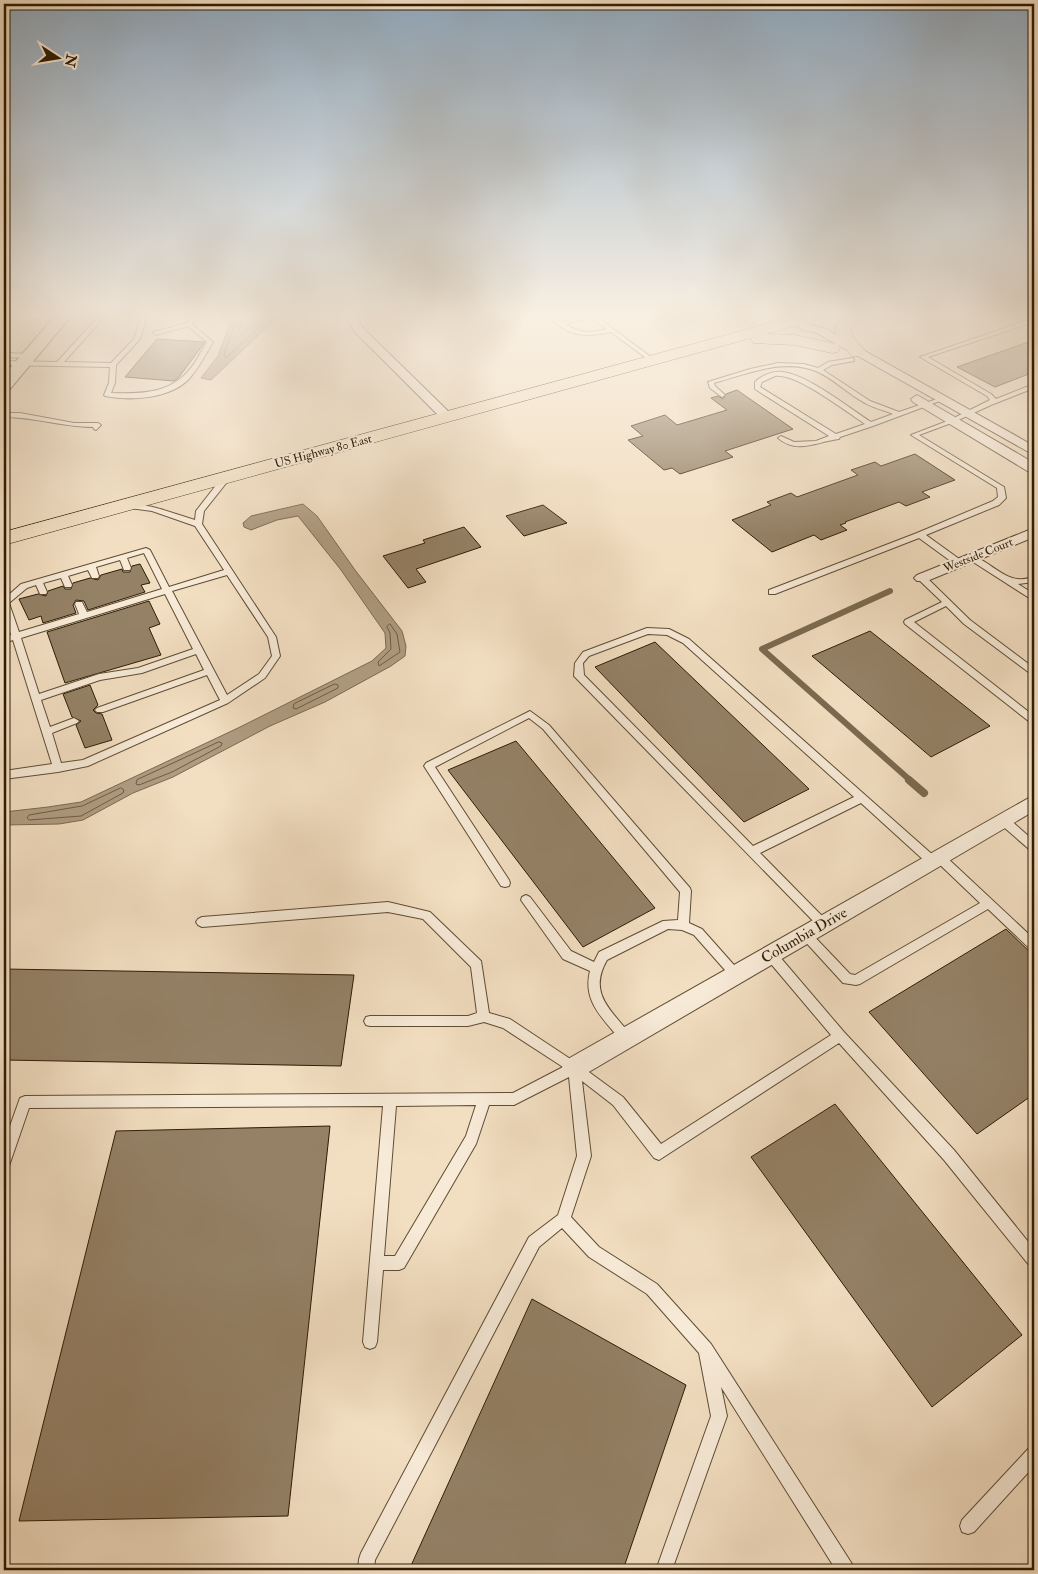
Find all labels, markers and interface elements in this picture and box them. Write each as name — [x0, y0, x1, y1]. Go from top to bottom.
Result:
north arrow — [32, 32, 82, 82]
text: N — [61, 52, 80, 69]
street label: US Highway 80 East — [273, 431, 374, 472]
street label: Westside Court — [940, 535, 1015, 577]
street label: Columbia Drive — [758, 903, 851, 968]

